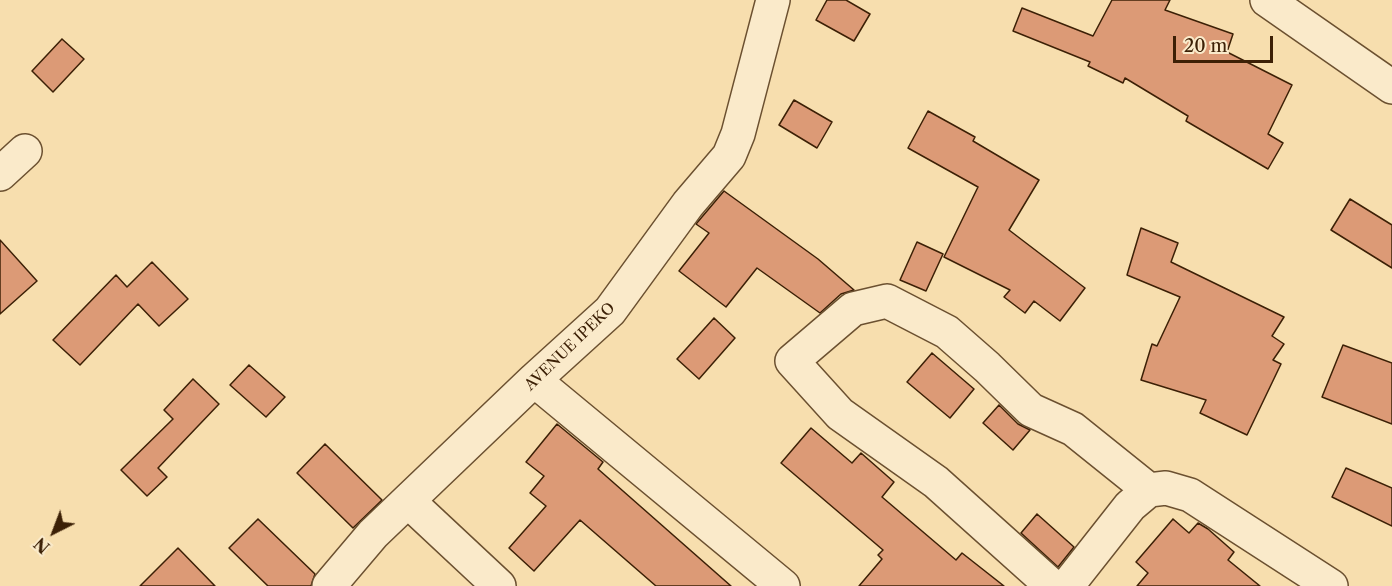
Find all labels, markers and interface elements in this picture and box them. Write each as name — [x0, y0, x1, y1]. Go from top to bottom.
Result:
scale bar — [1176, 24, 1276, 62]
text: 20 m — [1184, 35, 1227, 57]
street label: AVENUE IPEKO — [521, 299, 619, 395]
north arrow — [24, 502, 84, 562]
text: N — [30, 533, 54, 557]

